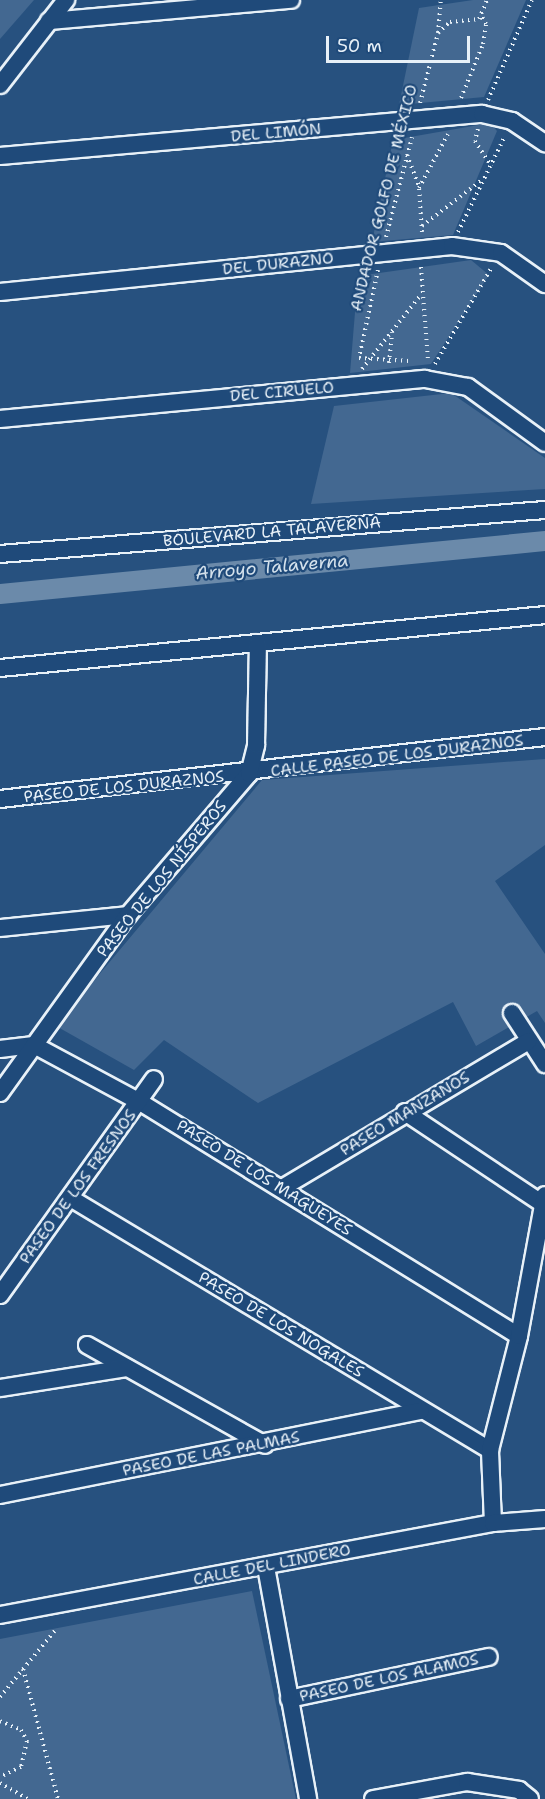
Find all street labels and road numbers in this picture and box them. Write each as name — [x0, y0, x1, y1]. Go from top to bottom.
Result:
street label: ANDADOR GOLFO DE MÉXICO — [347, 83, 421, 313]
street label: DEL LIMÓN — [230, 119, 322, 147]
street label: DEL DURAZNO — [221, 249, 335, 279]
street label: DEL CIRUELO — [229, 378, 335, 406]
street label: BOULEVARD LA TALAVERNA — [162, 513, 382, 551]
street label: CALLE PASEO DE LOS DURAZNOS — [270, 731, 524, 781]
street label: PASEO DE LOS DURAZNOS — [23, 767, 225, 807]
street label: PASEO DE LOS NÍSPEROS — [93, 797, 231, 961]
street label: PASEO MANZANOS — [337, 1068, 473, 1160]
street label: PASEO DE LOS FRESNOS — [16, 1106, 140, 1268]
street label: PASEO DE LOS MAGUEYES — [173, 1116, 355, 1240]
street label: PASEO DE LOS NOGALES — [195, 1268, 367, 1382]
street label: PASEO DE LAS PALMAS — [121, 1427, 301, 1481]
street label: CALLE DEL LINDERO — [192, 1540, 352, 1590]
street label: PASEO DE LOS ALAMOS — [298, 1650, 480, 1706]

